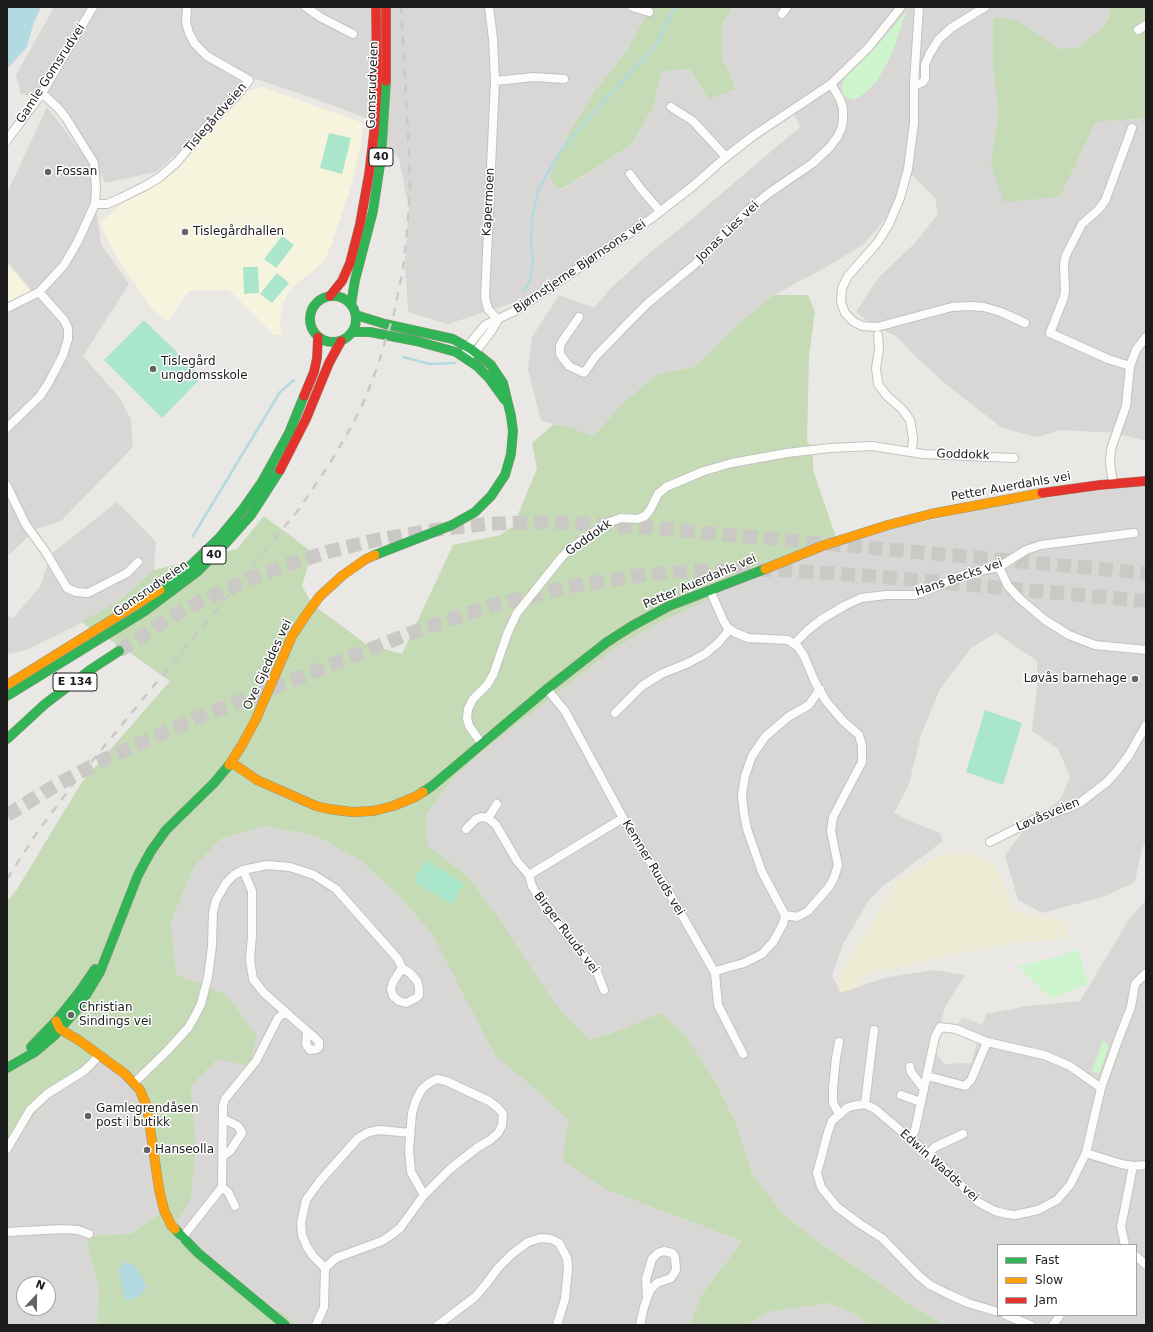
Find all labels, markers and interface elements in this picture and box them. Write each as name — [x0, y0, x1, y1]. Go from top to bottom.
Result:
street label: Gamle Gomsrudvei — [14, 22, 88, 126]
street label: Gomsrudveien — [364, 41, 382, 129]
street label: Tislegårdveien — [182, 80, 250, 156]
road number: 40 — [369, 148, 393, 166]
place label: Fossan — [56, 165, 97, 179]
marker: Fossan — [43, 167, 53, 177]
street label: Kapermoen — [480, 167, 498, 237]
street label: Jonas Lies vei — [694, 199, 762, 265]
street label: Bjørnstjerne Bjørnsons vei — [511, 217, 649, 317]
place label: Tislegårdhallen — [193, 225, 284, 239]
marker: Tislegårdhallen — [180, 227, 190, 237]
place label: Tislegård ungdomsskole — [161, 355, 248, 383]
marker: Tislegård ungdomsskole — [148, 364, 158, 374]
street label: Goddokk — [936, 447, 990, 463]
street label: Petter Auerdahls vei — [950, 469, 1072, 505]
street label: Goddokk — [563, 517, 615, 559]
road number: 40 — [202, 546, 226, 564]
street label: Petter Auerdahls vei — [641, 552, 759, 612]
street label: Hans Becks vei — [914, 556, 1004, 600]
street label: Gomsrudveien — [111, 558, 191, 620]
street label: Ove Gjeddes vei — [241, 617, 295, 713]
place label: Løvås barnehage — [1024, 672, 1127, 686]
road number: E 134 — [53, 673, 97, 691]
marker: Løvås barnehage — [1130, 674, 1140, 684]
street label: Løvåsveien — [1014, 795, 1082, 835]
street label: Kemner Ruuds vei — [619, 818, 687, 918]
street label: Birger Ruuds vei — [531, 889, 601, 977]
place label: Christian Sindings vei — [79, 1001, 152, 1029]
marker: Christian Sindings vei — [66, 1010, 76, 1020]
place label: Gamlegrendåsen post i butikk — [96, 1102, 199, 1130]
marker: Gamlegrendåsen post i butikk — [83, 1111, 93, 1121]
street label: Edwin Wadds vei — [897, 1127, 981, 1205]
place label: Hanseolla — [155, 1143, 214, 1157]
marker: Hanseolla — [142, 1145, 152, 1155]
legend — [997, 1244, 1137, 1316]
text: Fast — [1035, 1253, 1059, 1267]
text: Slow — [1035, 1273, 1063, 1287]
north arrow — [16, 1276, 56, 1316]
text: N — [34, 1278, 47, 1293]
text: Jam — [1035, 1293, 1058, 1307]

